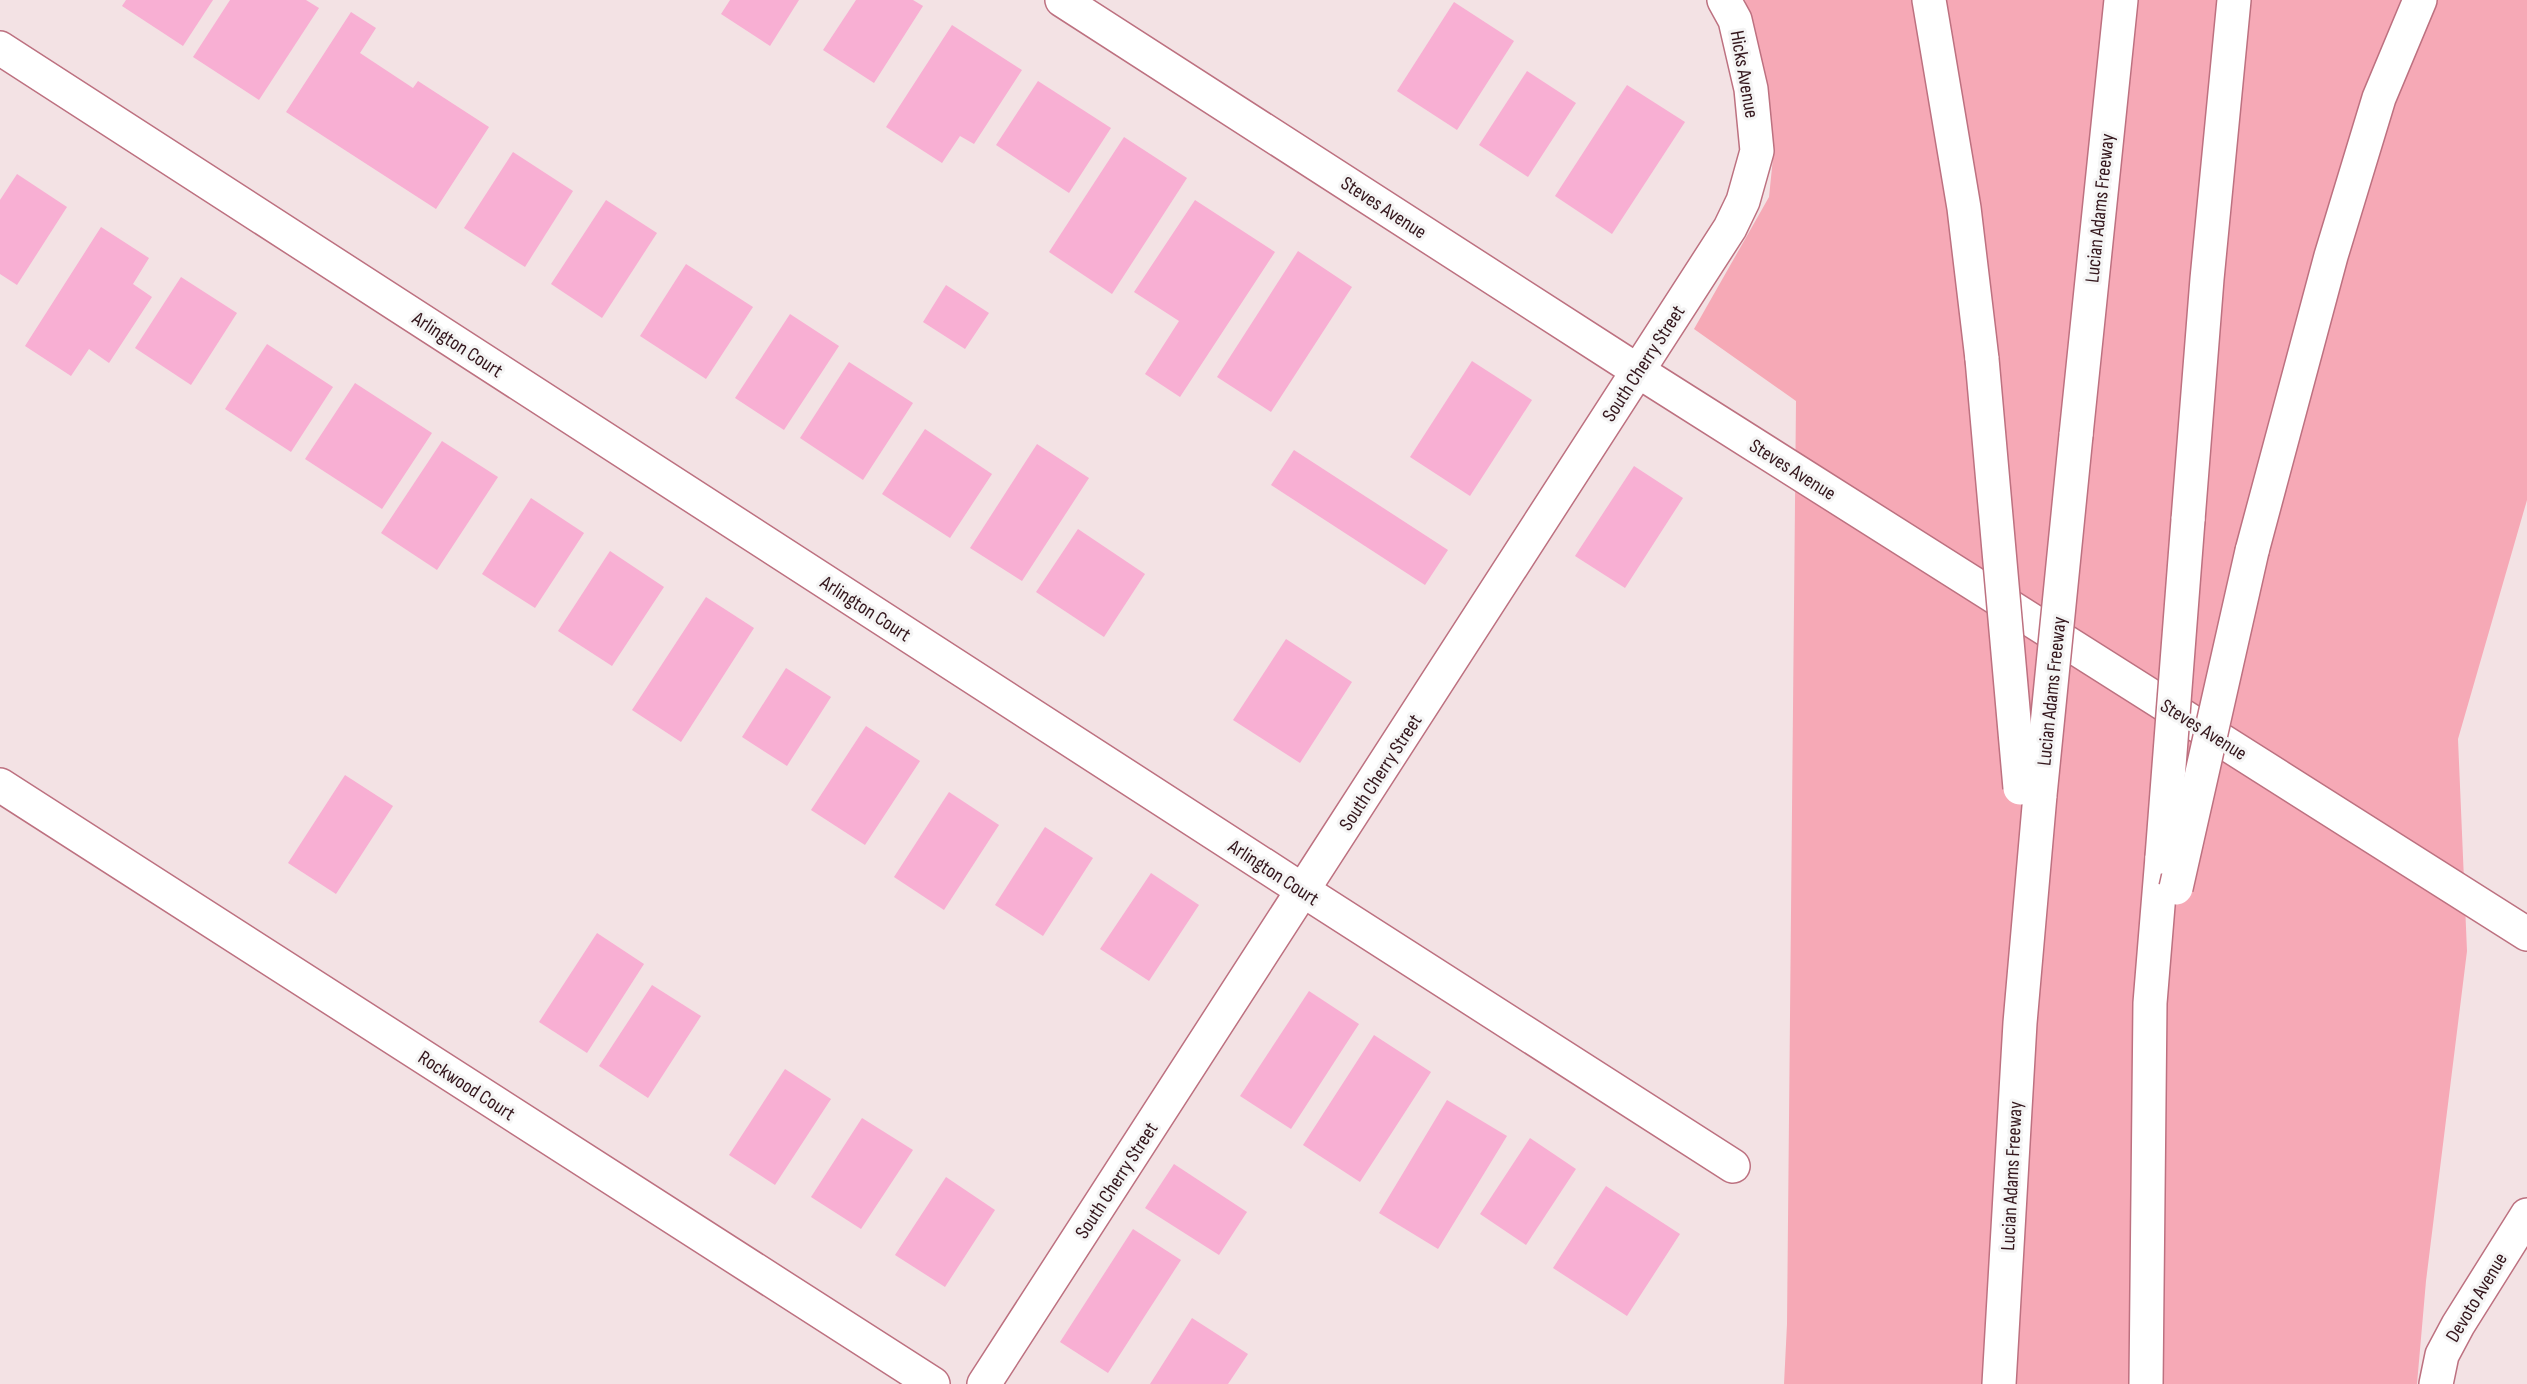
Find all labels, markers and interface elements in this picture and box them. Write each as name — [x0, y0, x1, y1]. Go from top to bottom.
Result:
street label: Hicks Avenue — [1725, 29, 1764, 120]
street label: Lucian Adams Freeway — [2080, 132, 2120, 284]
street label: Steves Avenue — [1336, 171, 1431, 244]
street label: South Cherry Street — [1597, 301, 1690, 426]
street label: Arlington Court — [407, 306, 507, 383]
street label: Steves Avenue — [1745, 434, 1840, 506]
street label: Arlington Court — [815, 570, 915, 647]
street label: Lucian Adams Freeway — [2032, 615, 2072, 767]
street label: Steves Avenue — [2156, 694, 2251, 766]
street label: South Cherry Street — [1334, 710, 1427, 835]
street label: Arlington Court — [1223, 834, 1323, 911]
street label: Rockwood Court — [414, 1046, 519, 1126]
street label: Lucian Adams Freeway — [1996, 1100, 2028, 1251]
street label: South Cherry Street — [1070, 1118, 1163, 1243]
street label: Devoto Avenue — [2441, 1248, 2513, 1347]

